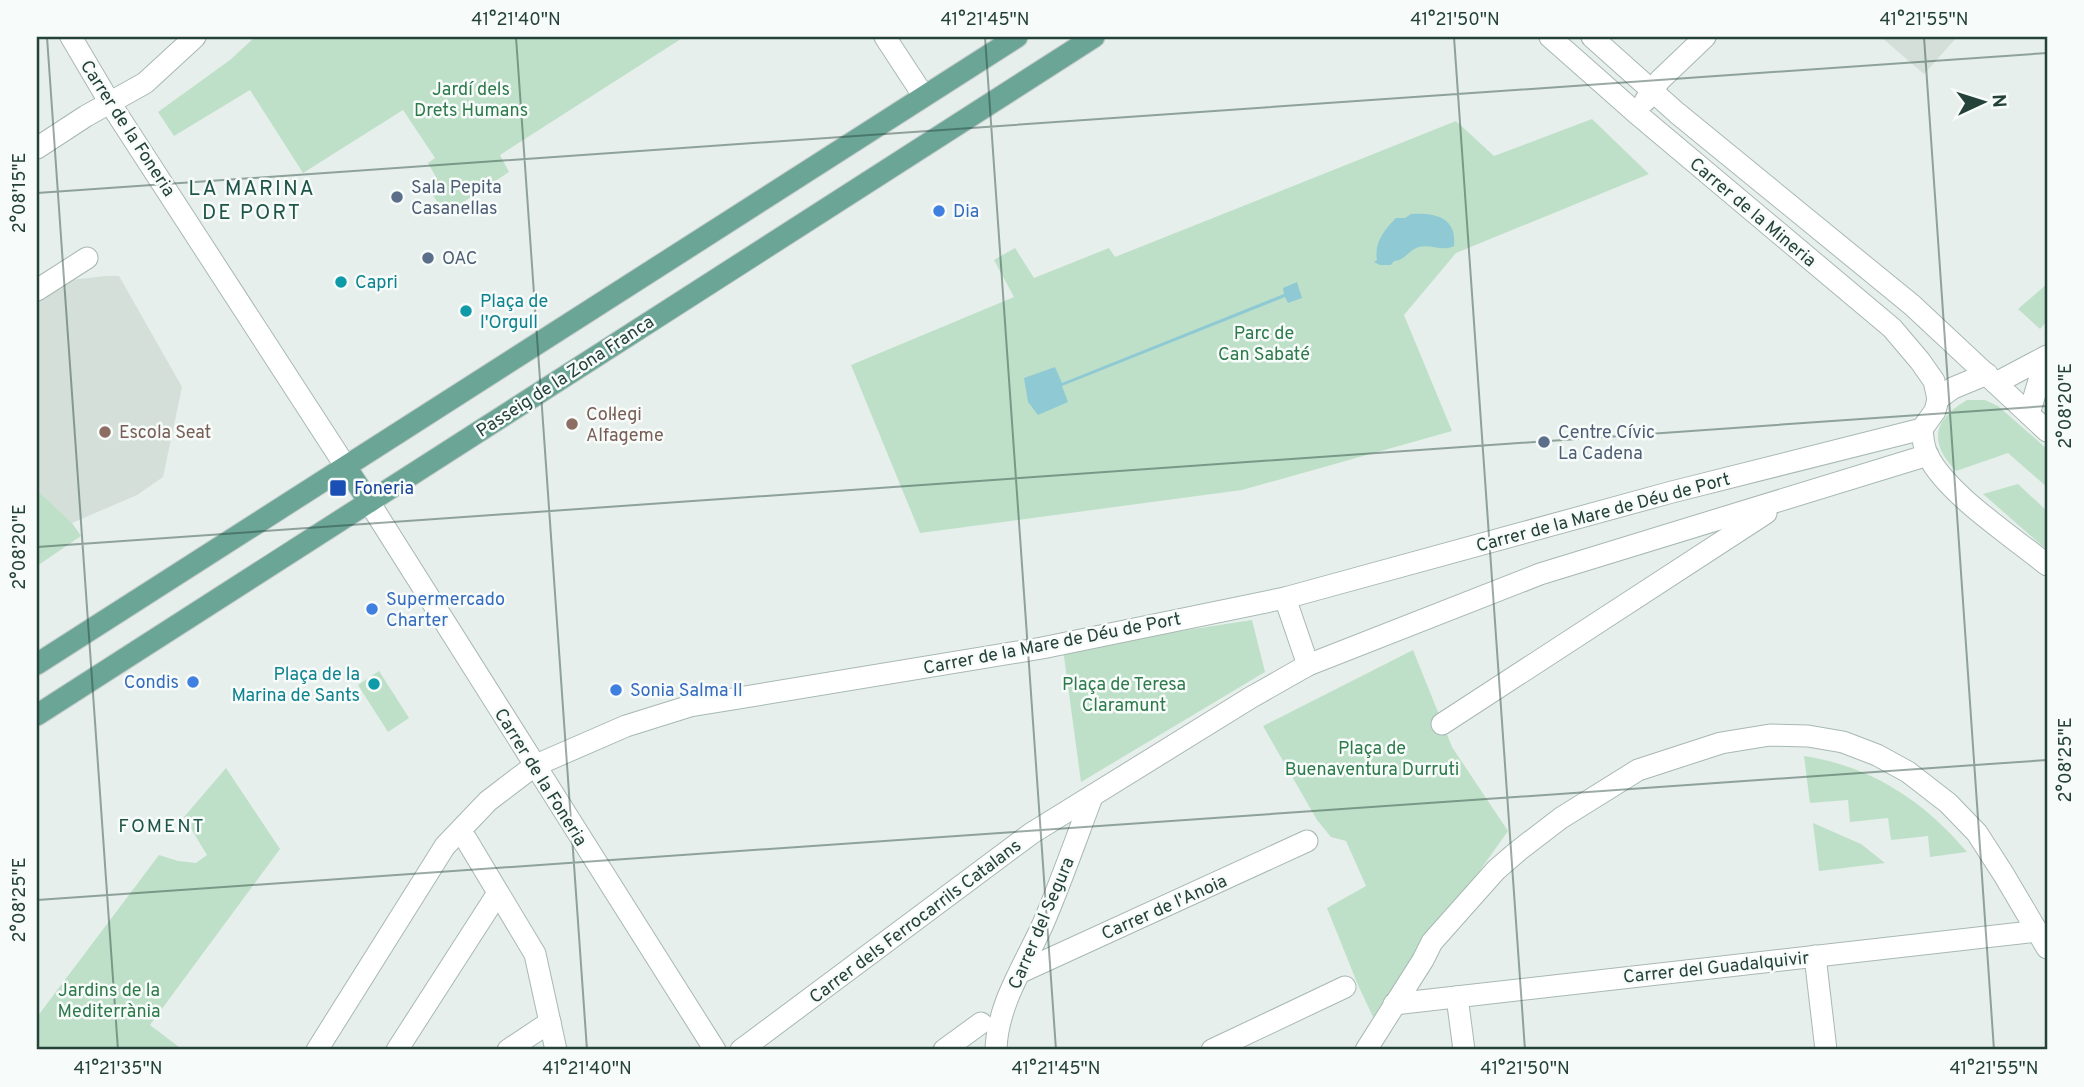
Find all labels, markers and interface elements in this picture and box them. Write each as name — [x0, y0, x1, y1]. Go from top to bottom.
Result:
text: 41°21'40"N — [471, 9, 561, 32]
text: 41°21'45"N — [940, 9, 1030, 32]
text: 41°21'50"N — [1410, 9, 1500, 32]
text: 41°21'55"N — [1879, 9, 1969, 32]
street label: Carrer de la Foneria — [74, 56, 179, 201]
north arrow — [1948, 66, 2018, 136]
park label: Jardí dels Drets Humans — [414, 79, 528, 123]
text: N — [1986, 93, 2010, 109]
text: 2°08'15"E — [9, 153, 32, 233]
street label: Carrer de la Mineria — [1684, 153, 1820, 273]
district label: LA MARINA DE PORT — [188, 176, 316, 227]
place label: Sala Pepita Casanellas — [411, 177, 502, 221]
marker: Sala Pepita Casanellas — [389, 189, 405, 205]
place label: Dia — [953, 201, 979, 224]
marker: Dia — [931, 203, 947, 219]
place label: OAC — [442, 248, 477, 271]
marker: OAC — [420, 250, 436, 266]
place label: Capri — [355, 272, 398, 295]
marker: Capri — [333, 274, 349, 290]
place label: Plaça de l'Orgull — [480, 291, 548, 335]
marker: Plaça de l'Orgull — [458, 303, 474, 319]
street label: Passeig de la Zona Franca — [473, 311, 659, 443]
park label: Parc de Can Sabaté — [1218, 323, 1310, 367]
text: 2°08'20"E — [2055, 363, 2078, 449]
place label: Col·legi Alfageme — [586, 404, 664, 448]
marker: Col·legi Alfageme — [564, 416, 580, 432]
place label: Escola Seat — [119, 422, 211, 445]
place label: Centre Cívic La Cadena — [1558, 422, 1655, 466]
marker: Escola Seat — [97, 424, 113, 440]
marker: Centre Cívic La Cadena — [1536, 434, 1552, 450]
street label: Carrer de la Mare de Déu de Port — [1474, 468, 1733, 558]
marker: Foneria — [328, 478, 348, 498]
place label: Foneria — [354, 478, 414, 501]
text: 2°08'20"E — [9, 504, 32, 590]
place label: Supermercado Charter — [386, 589, 505, 633]
marker: Supermercado Charter — [364, 601, 380, 617]
street label: Carrer de la Mare de Déu de Port — [921, 608, 1183, 681]
place label: Plaça de la Marina de Sants — [231, 664, 360, 708]
place label: Condis — [124, 672, 179, 695]
marker: Condis — [185, 674, 201, 690]
park label: Plaça de Teresa Claramunt — [1062, 674, 1186, 718]
marker: Plaça de la Marina de Sants — [366, 676, 382, 692]
place label: Sonia Salma II — [630, 680, 743, 703]
marker: Sonia Salma II — [608, 682, 624, 698]
street label: Carrer de la Foneria — [488, 705, 591, 851]
text: 2°08'25"E — [2055, 717, 2078, 803]
park label: Plaça de Buenaventura Durruti — [1285, 738, 1459, 782]
district label: FOMENT — [118, 815, 206, 839]
street label: Carrer dels Ferrocarrils Catalans — [805, 835, 1027, 1010]
street label: Carrer del Segura — [1004, 854, 1081, 993]
text: 2°08'25"E — [9, 857, 32, 943]
street label: Carrer de l'Anoia — [1098, 870, 1231, 946]
street label: Carrer del Guadalquivir — [1622, 947, 1810, 990]
park label: Jardins de la Mediterrània — [57, 980, 161, 1024]
text: 41°21'35"N — [74, 1058, 162, 1081]
text: 41°21'40"N — [542, 1058, 632, 1081]
text: 41°21'45"N — [1011, 1058, 1101, 1081]
text: 41°21'50"N — [1480, 1058, 1570, 1081]
text: 41°21'55"N — [1949, 1058, 2039, 1081]

